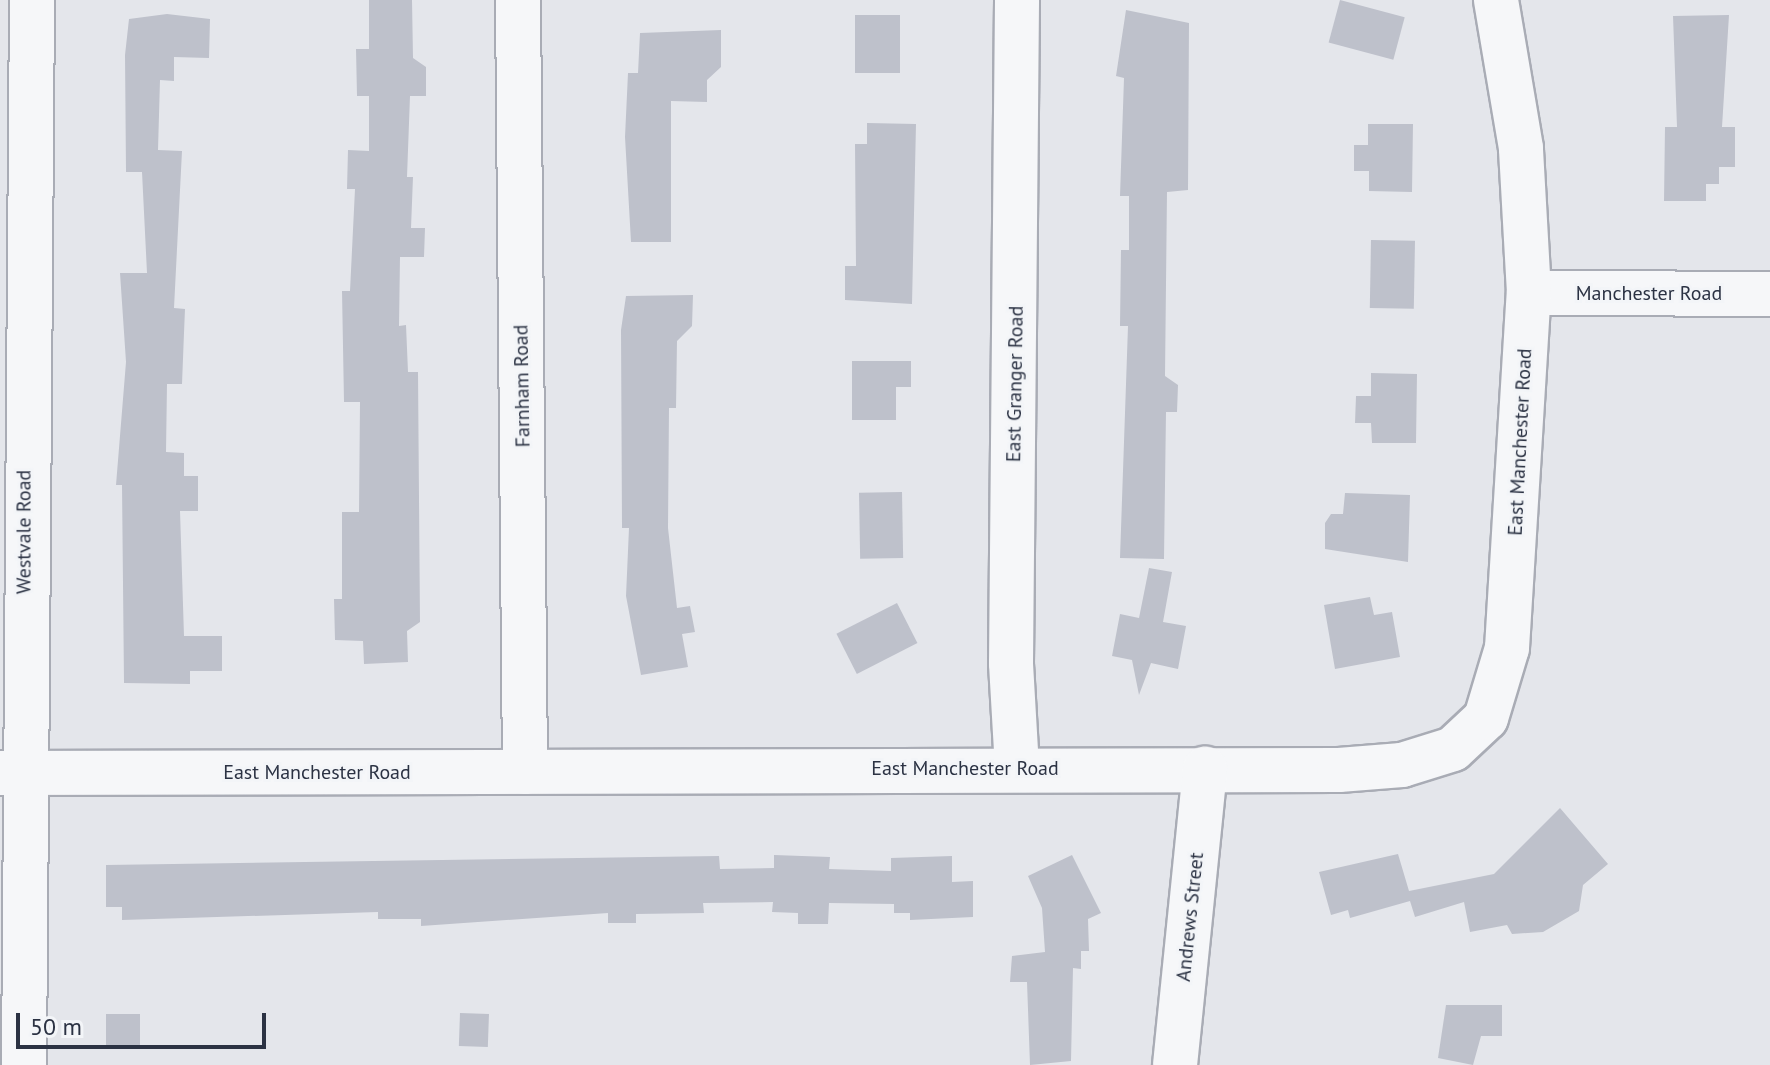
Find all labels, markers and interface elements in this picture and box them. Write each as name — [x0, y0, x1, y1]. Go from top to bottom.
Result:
street label: Manchester Road — [1576, 281, 1722, 305]
street label: East Granger Road — [1002, 306, 1028, 462]
street label: Farnham Road — [509, 324, 535, 448]
street label: East Manchester Road — [1503, 348, 1537, 536]
street label: Westvale Road — [12, 470, 36, 594]
street label: East Manchester Road — [871, 756, 1059, 780]
street label: East Manchester Road — [223, 760, 411, 784]
street label: Andrews Street — [1171, 851, 1209, 983]
scale bar — [20, 997, 270, 1047]
text: 50 m — [30, 1011, 82, 1042]

